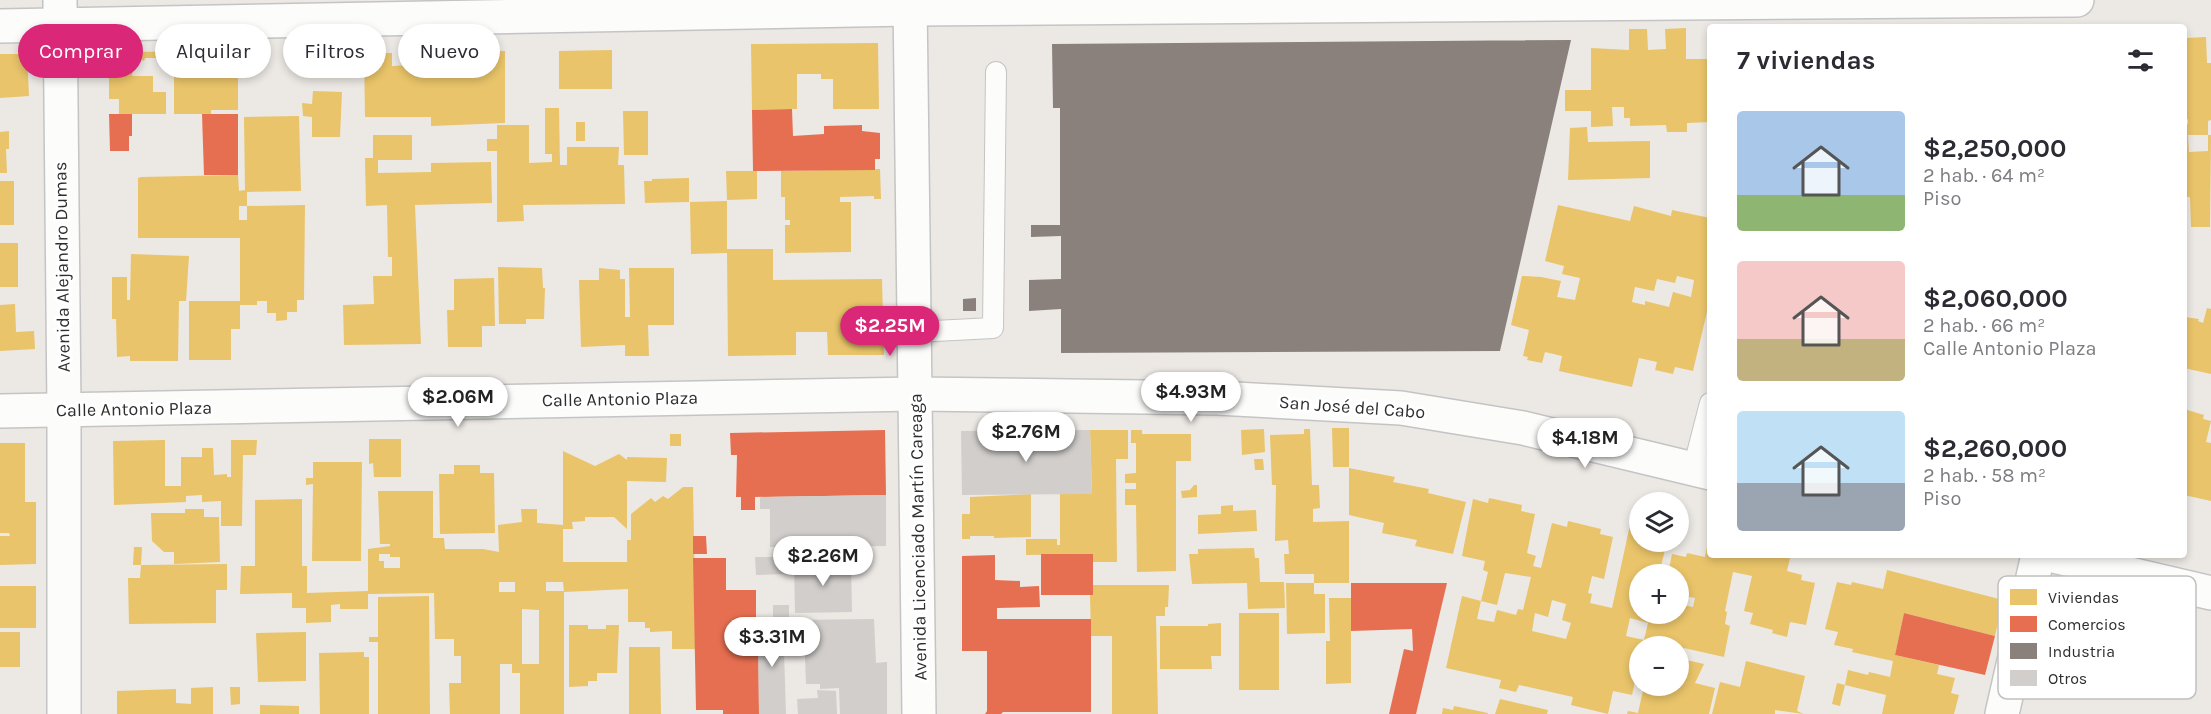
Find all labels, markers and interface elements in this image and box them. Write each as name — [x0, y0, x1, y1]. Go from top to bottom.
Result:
chip: Comprar — [18, 24, 143, 78]
chip: Alquilar — [155, 24, 271, 78]
chip: Filtros — [283, 24, 386, 78]
chip: Nuevo — [398, 24, 500, 78]
icon: filters — [2124, 44, 2157, 77]
text: 7 viviendas — [1737, 45, 1875, 76]
text: $2,250,000 — [1923, 133, 2066, 164]
icon: home — [1785, 135, 1857, 207]
street label: Avenida Alejandro Dumas — [49, 162, 75, 372]
text: 2 hab. · 64 m² — [1923, 164, 2045, 187]
text: Piso — [1923, 187, 1961, 210]
text: $2,060,000 — [1923, 283, 2068, 314]
icon: home — [1785, 285, 1857, 357]
pin: $2.25M — [841, 306, 939, 357]
text: $2.25M — [854, 314, 926, 337]
text: 2 hab. · 66 m² — [1923, 314, 2045, 337]
text: Calle Antonio Plaza — [1923, 337, 2096, 360]
pin: $4.93M — [1142, 372, 1240, 423]
pin: $2.06M — [409, 377, 507, 428]
text: $4.93M — [1155, 380, 1227, 403]
text: $2.06M — [422, 385, 494, 408]
street label: Calle Antonio Plaza — [542, 387, 698, 411]
street label: San José del Cabo — [1278, 391, 1426, 423]
street label: Avenida Licenciado Martín Careaga — [904, 393, 932, 681]
street label: Calle Antonio Plaza — [56, 397, 212, 421]
pin: $2.76M — [977, 412, 1075, 463]
pin: $4.18M — [1536, 418, 1634, 469]
text: $2.76M — [991, 420, 1061, 443]
text: $4.18M — [1551, 426, 1619, 449]
text: $2,260,000 — [1923, 433, 2067, 464]
icon: home — [1785, 435, 1857, 507]
text: 2 hab. · 58 m² — [1923, 464, 2046, 487]
text: Piso — [1923, 487, 1961, 510]
map controls — [1629, 492, 1689, 696]
button: layers — [1629, 492, 1689, 552]
pin: $2.26M — [774, 536, 872, 587]
text: $2.26M — [787, 544, 859, 567]
button: + — [1629, 564, 1689, 624]
legend — [1998, 576, 2196, 699]
text: Viviendas — [2048, 588, 2119, 607]
text: Comercios — [2048, 615, 2126, 634]
pin: $3.31M — [723, 617, 821, 668]
text: $3.31M — [738, 625, 806, 648]
button: − — [1629, 636, 1689, 696]
text: Industria — [2048, 642, 2115, 661]
text: Otros — [2048, 669, 2087, 688]

